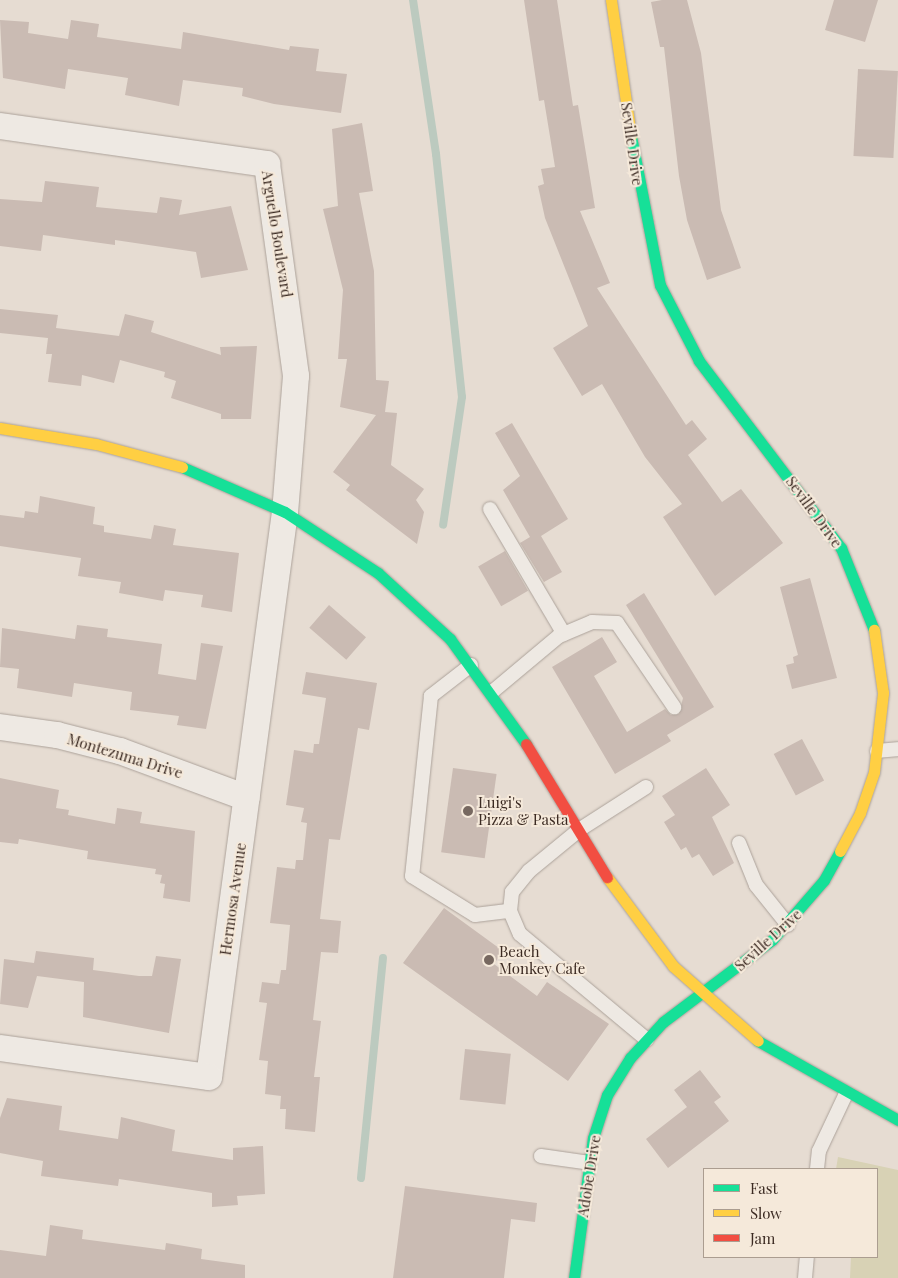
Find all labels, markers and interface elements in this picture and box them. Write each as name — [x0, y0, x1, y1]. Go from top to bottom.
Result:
street label: Seville Drive — [617, 101, 647, 187]
street label: Arguello Boulevard — [258, 169, 296, 299]
street label: Seville Drive — [782, 473, 846, 551]
street label: Montezuma Drive — [65, 730, 185, 782]
place label: Luigi's Pizza & Pasta — [478, 793, 569, 828]
marker: Luigi's Pizza & Pasta — [462, 805, 474, 817]
street label: Hermosa Avenue — [216, 841, 250, 957]
street label: Seville Drive — [731, 905, 805, 975]
place label: Beach Monkey Cafe — [499, 942, 586, 977]
marker: Beach Monkey Cafe — [483, 954, 495, 966]
street label: Adobe Drive — [574, 1134, 604, 1218]
legend — [703, 1168, 878, 1258]
text: Fast — [750, 1178, 778, 1198]
text: Slow — [750, 1203, 782, 1223]
text: Jam — [750, 1228, 775, 1248]

